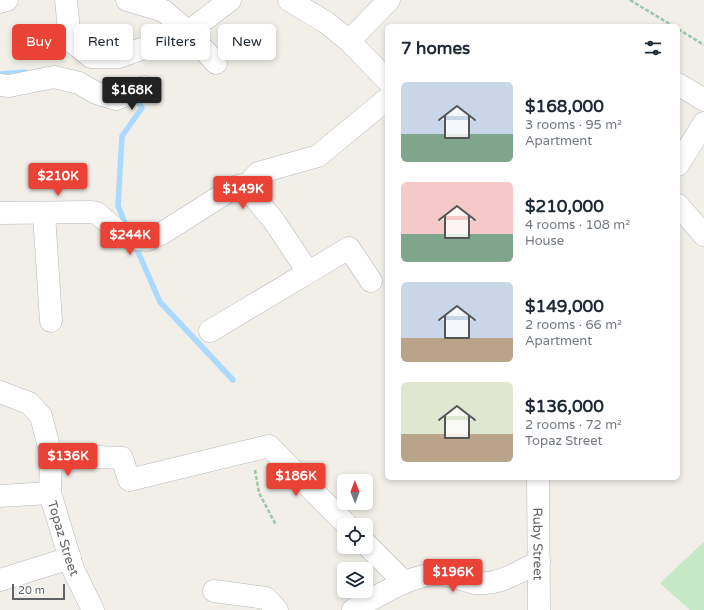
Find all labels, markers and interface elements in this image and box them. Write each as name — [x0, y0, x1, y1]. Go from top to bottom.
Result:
chip: Buy — [12, 24, 66, 60]
chip: Rent — [74, 24, 133, 60]
chip: Filters — [141, 24, 210, 60]
chip: New — [218, 24, 276, 60]
icon: filters — [642, 37, 664, 59]
text: 7 homes — [401, 38, 470, 59]
pin: $168K — [104, 77, 160, 111]
text: $168K — [111, 82, 153, 98]
text: $168,000 — [525, 96, 604, 117]
icon: home — [433, 98, 481, 146]
text: 3 rooms · 95 m² — [525, 117, 622, 133]
text: Apartment — [525, 133, 592, 149]
pin: $210K — [30, 163, 86, 197]
text: $210K — [37, 168, 79, 184]
pin: $149K — [215, 176, 271, 210]
text: $149K — [222, 181, 264, 197]
text: $210,000 — [525, 196, 604, 217]
icon: home — [433, 198, 481, 246]
text: 4 rooms · 108 m² — [525, 217, 630, 233]
pin: $244K — [102, 222, 158, 256]
text: $244K — [109, 227, 151, 243]
text: House — [525, 233, 564, 249]
text: $149,000 — [525, 296, 604, 317]
icon: home — [433, 298, 481, 346]
text: 2 rooms · 66 m² — [525, 317, 622, 333]
text: Apartment — [525, 333, 592, 349]
text: $136,000 — [525, 396, 604, 417]
icon: home — [433, 398, 481, 446]
text: 2 rooms · 72 m² — [525, 417, 622, 433]
text: Topaz Street — [525, 433, 603, 449]
pin: $136K — [40, 443, 96, 477]
text: $136K — [47, 448, 89, 464]
pin: $186K — [268, 463, 324, 497]
text: $186K — [275, 468, 317, 484]
north arrow — [337, 474, 373, 510]
map controls — [337, 474, 373, 598]
street label: Topaz Street — [44, 499, 82, 579]
street label: Ruby Street — [529, 508, 546, 581]
button: locate — [337, 518, 373, 554]
pin: $196K — [425, 559, 481, 593]
button: layers — [337, 562, 373, 598]
text: $196K — [432, 564, 474, 580]
scale bar — [12, 582, 65, 601]
text: 20 m — [18, 584, 45, 597]

